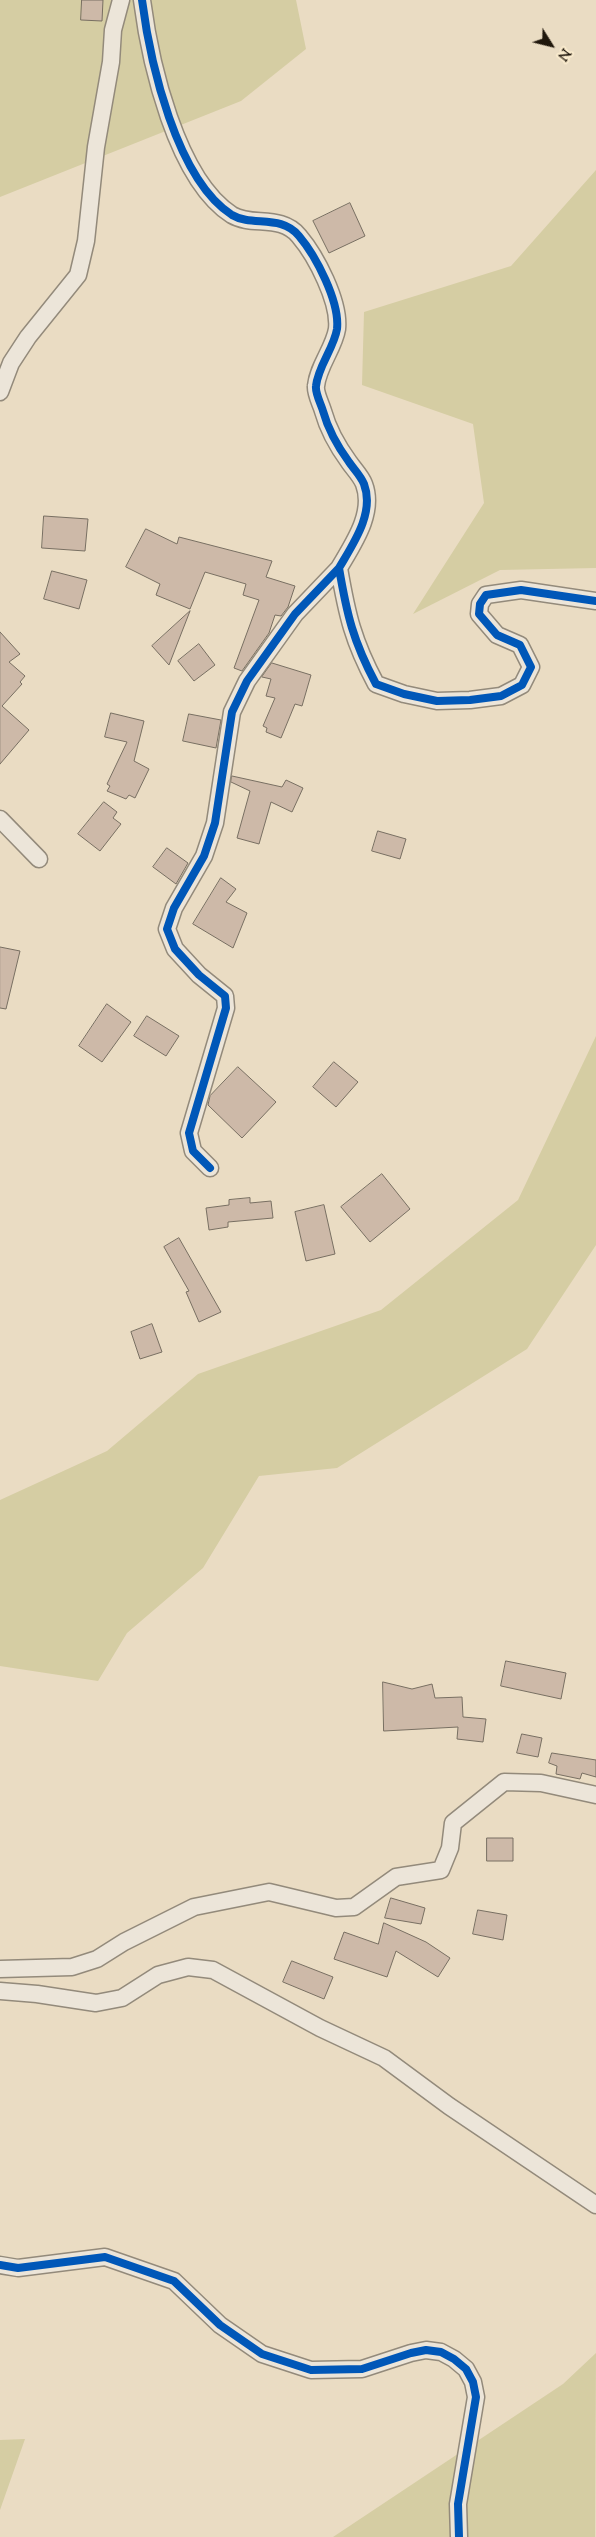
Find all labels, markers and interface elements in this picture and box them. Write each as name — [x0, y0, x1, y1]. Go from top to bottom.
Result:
north arrow — [526, 20, 576, 70]
text: N — [552, 43, 575, 64]

